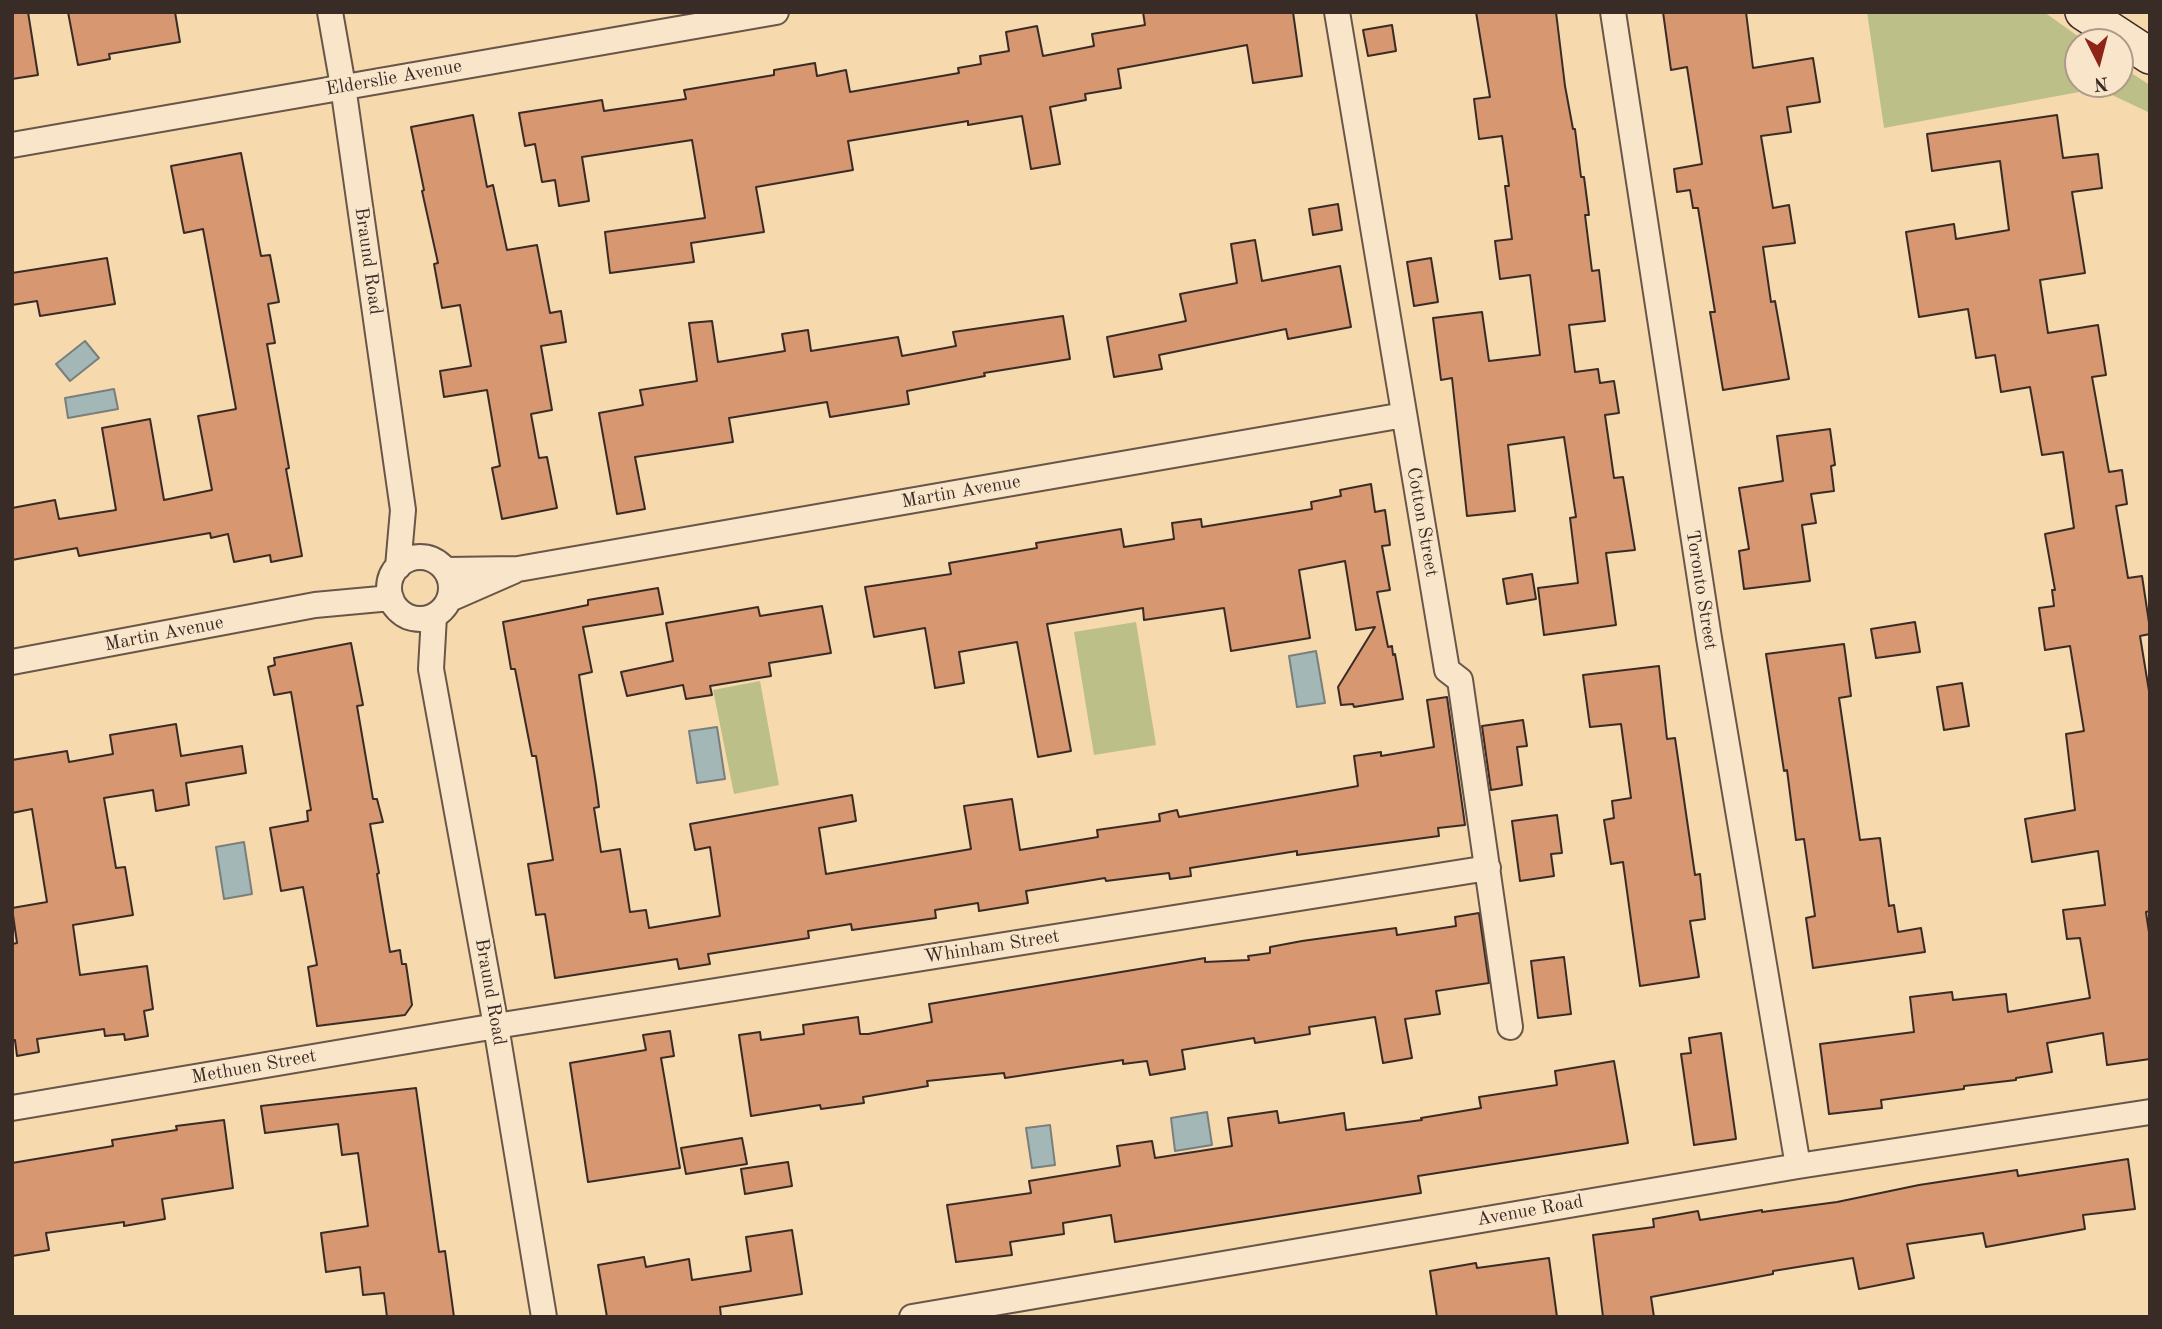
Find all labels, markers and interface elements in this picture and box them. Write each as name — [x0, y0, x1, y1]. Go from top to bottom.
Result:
north arrow — [2064, 28, 2134, 98]
street label: Elderslie Avenue — [324, 55, 464, 101]
text: N — [2093, 72, 2109, 93]
street label: Braund Road — [349, 206, 387, 316]
street label: Cotton Street — [1401, 465, 1443, 579]
street label: Martin Avenue — [900, 470, 1022, 514]
street label: Toronto Street — [1680, 529, 1722, 651]
street label: Martin Avenue — [103, 611, 225, 657]
street label: Whinham Street — [923, 925, 1061, 969]
street label: Braund Road — [469, 937, 511, 1047]
street label: Methuen Street — [190, 1045, 318, 1089]
street label: Avenue Road — [1475, 1190, 1585, 1232]

